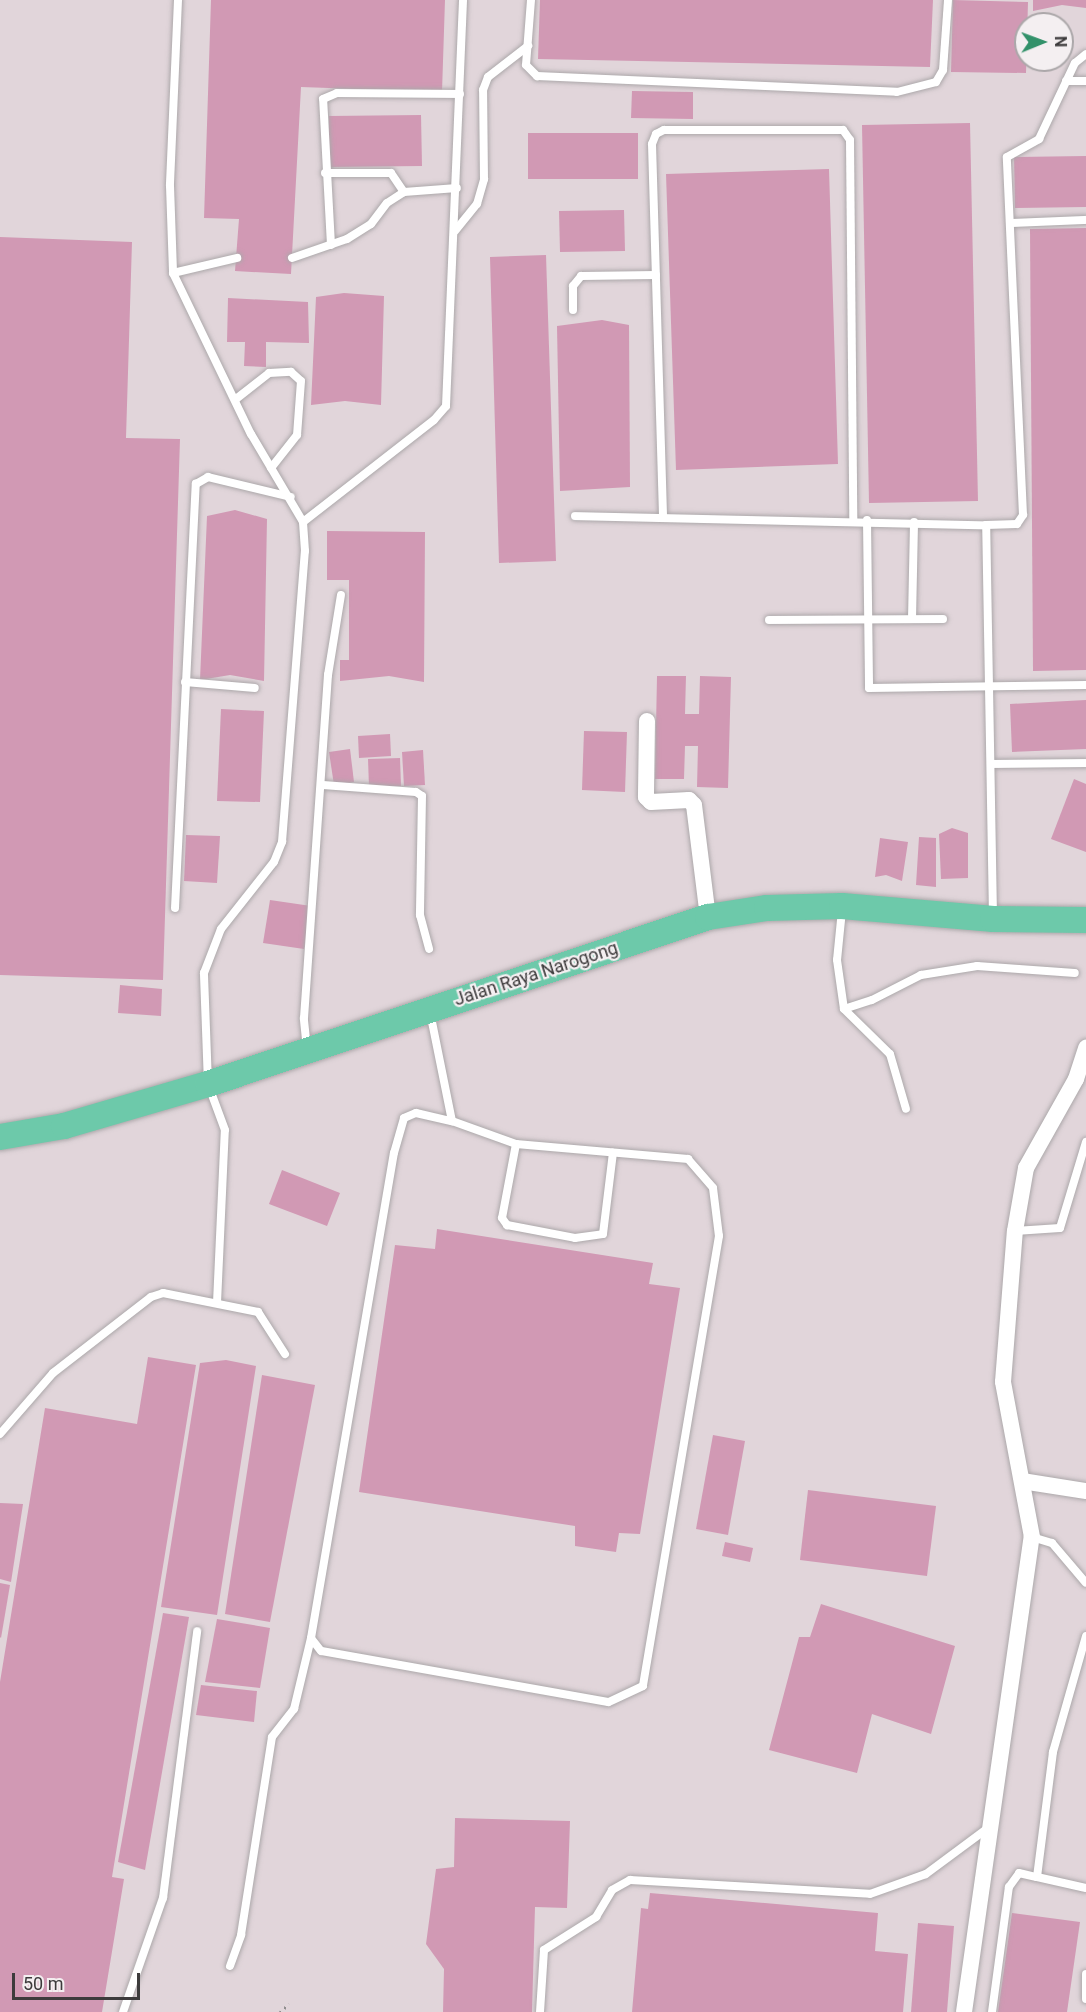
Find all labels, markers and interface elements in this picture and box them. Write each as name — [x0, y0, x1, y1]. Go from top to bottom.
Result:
north arrow — [1014, 12, 1074, 72]
text: N — [1051, 36, 1070, 48]
street label: Jalan Raya Narogong — [451, 937, 621, 1011]
scale bar — [15, 1961, 142, 1999]
text: 50 m — [23, 1973, 63, 1994]

